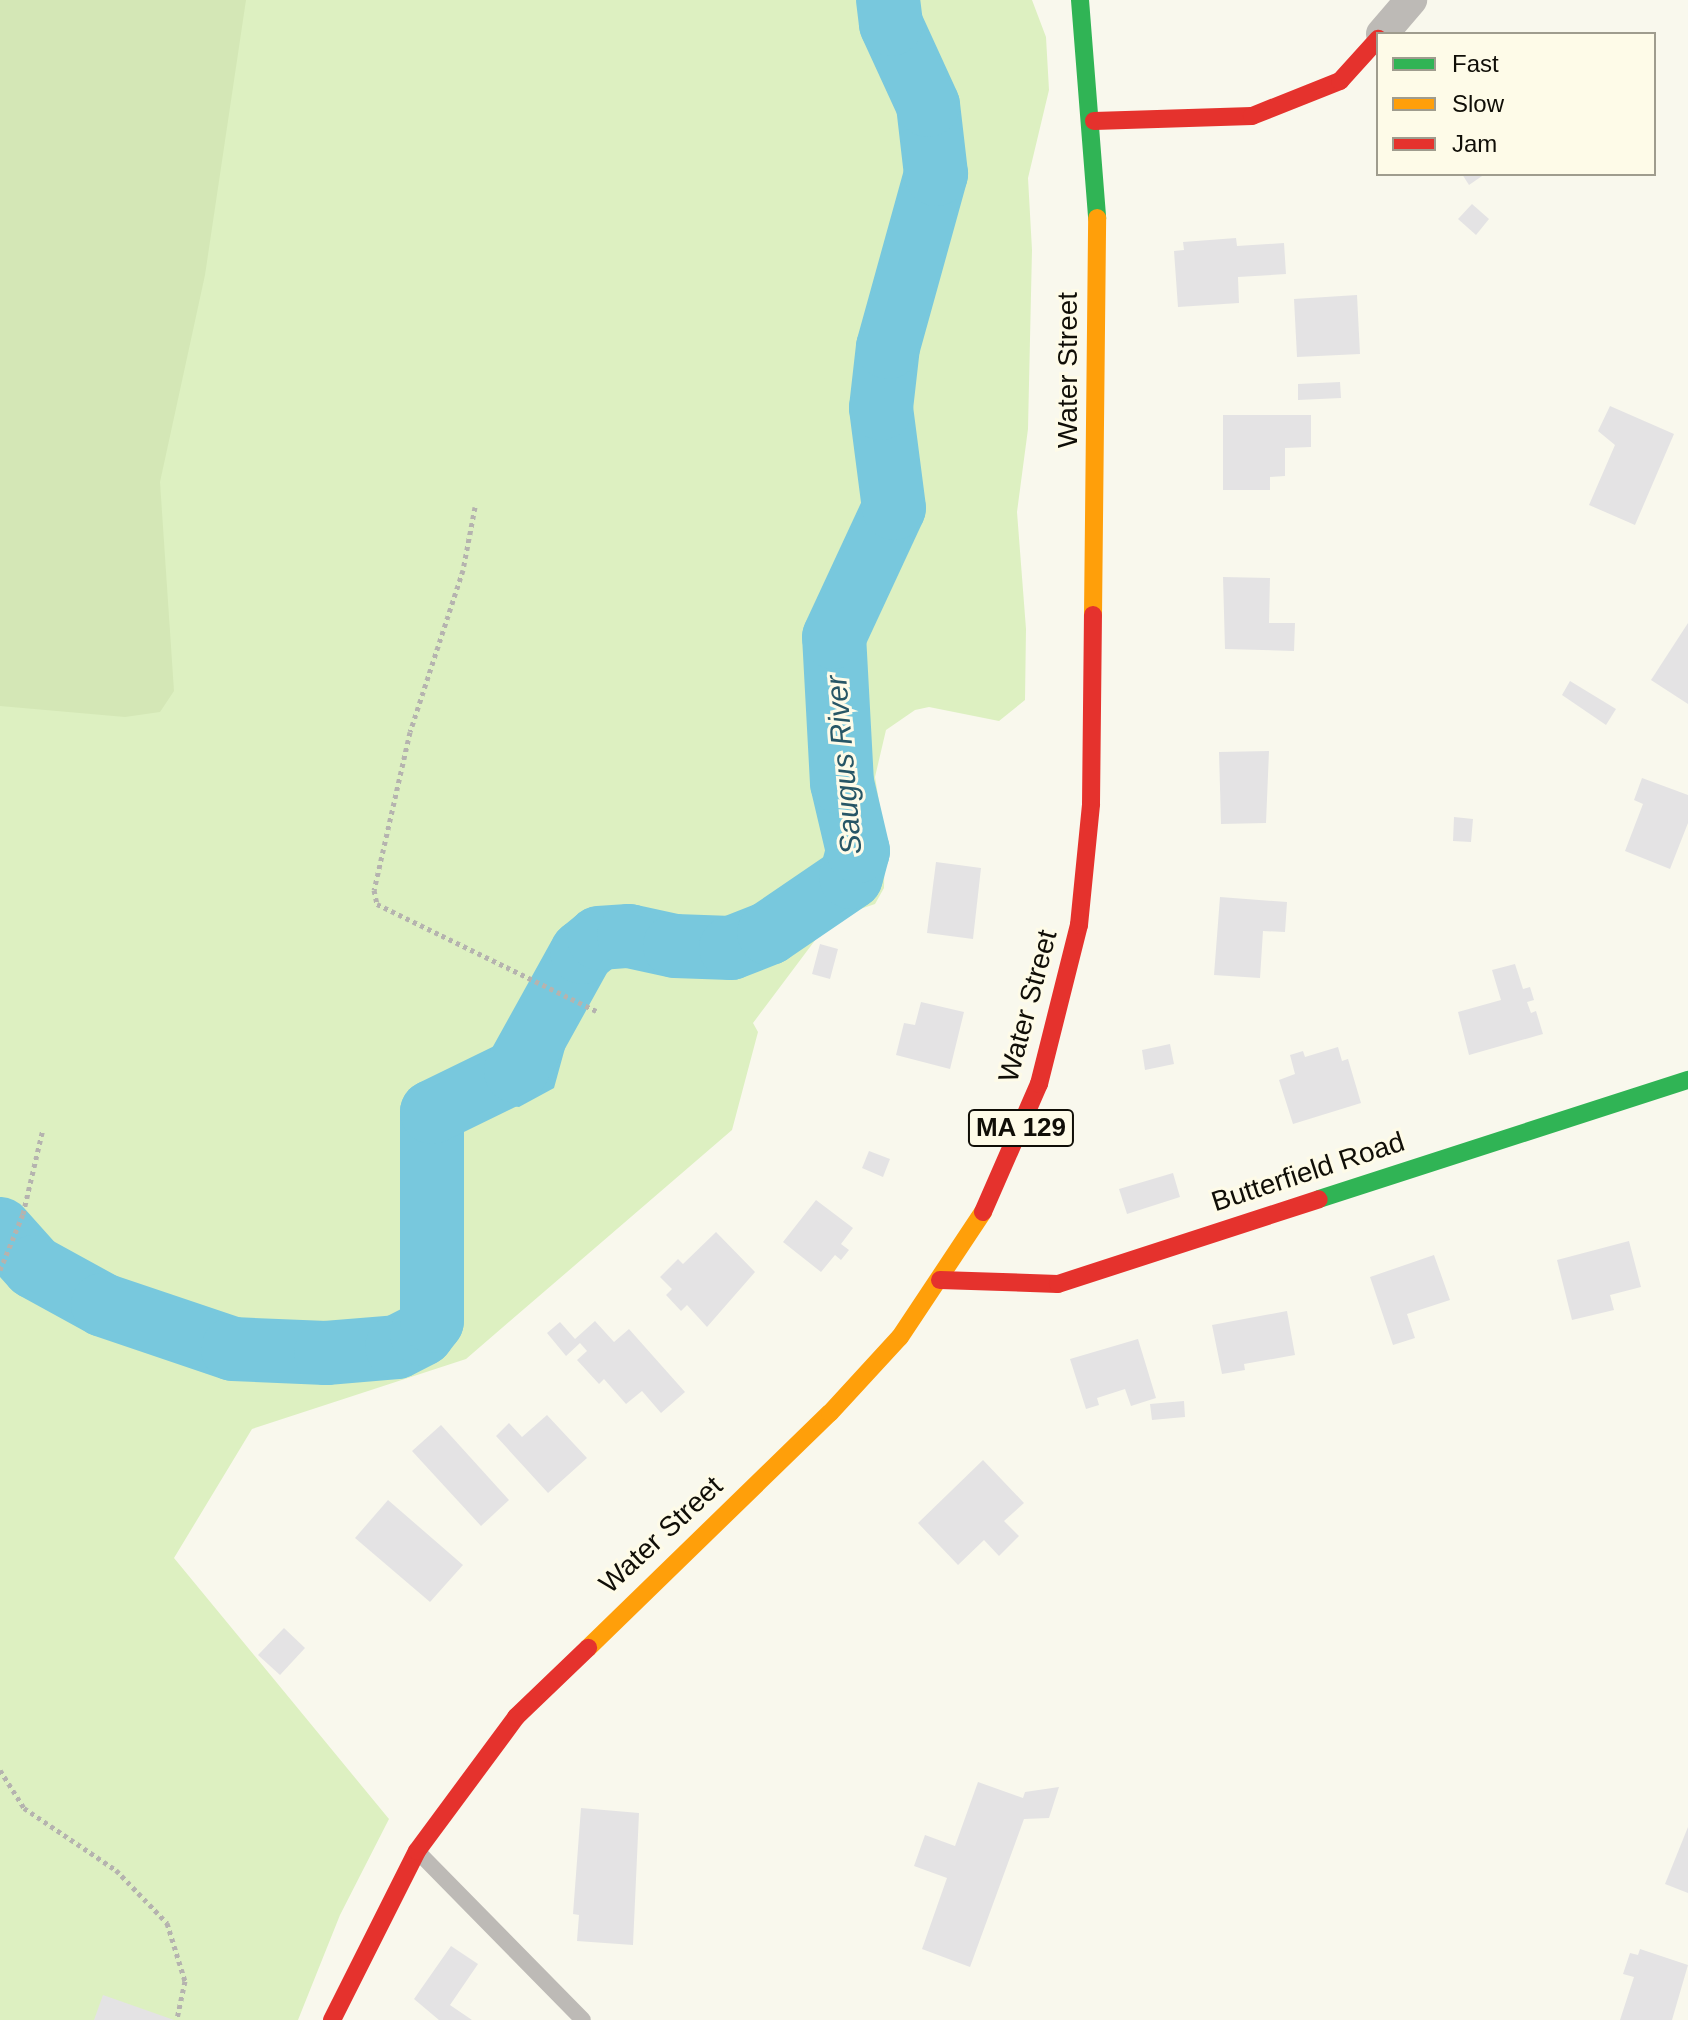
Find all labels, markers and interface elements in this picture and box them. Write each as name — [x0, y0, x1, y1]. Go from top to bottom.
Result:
legend — [1376, 32, 1656, 176]
text: Fast — [1452, 50, 1499, 77]
text: Slow — [1452, 90, 1504, 117]
text: Jam — [1452, 130, 1497, 157]
street label: Water Street — [1051, 292, 1085, 448]
water label: Saugus River — [818, 674, 870, 856]
street label: Water Street — [992, 926, 1064, 1086]
road number: MA 129 — [967, 1106, 1075, 1150]
street label: Butterfield Road — [1207, 1125, 1409, 1219]
street label: Water Street — [592, 1469, 730, 1601]

